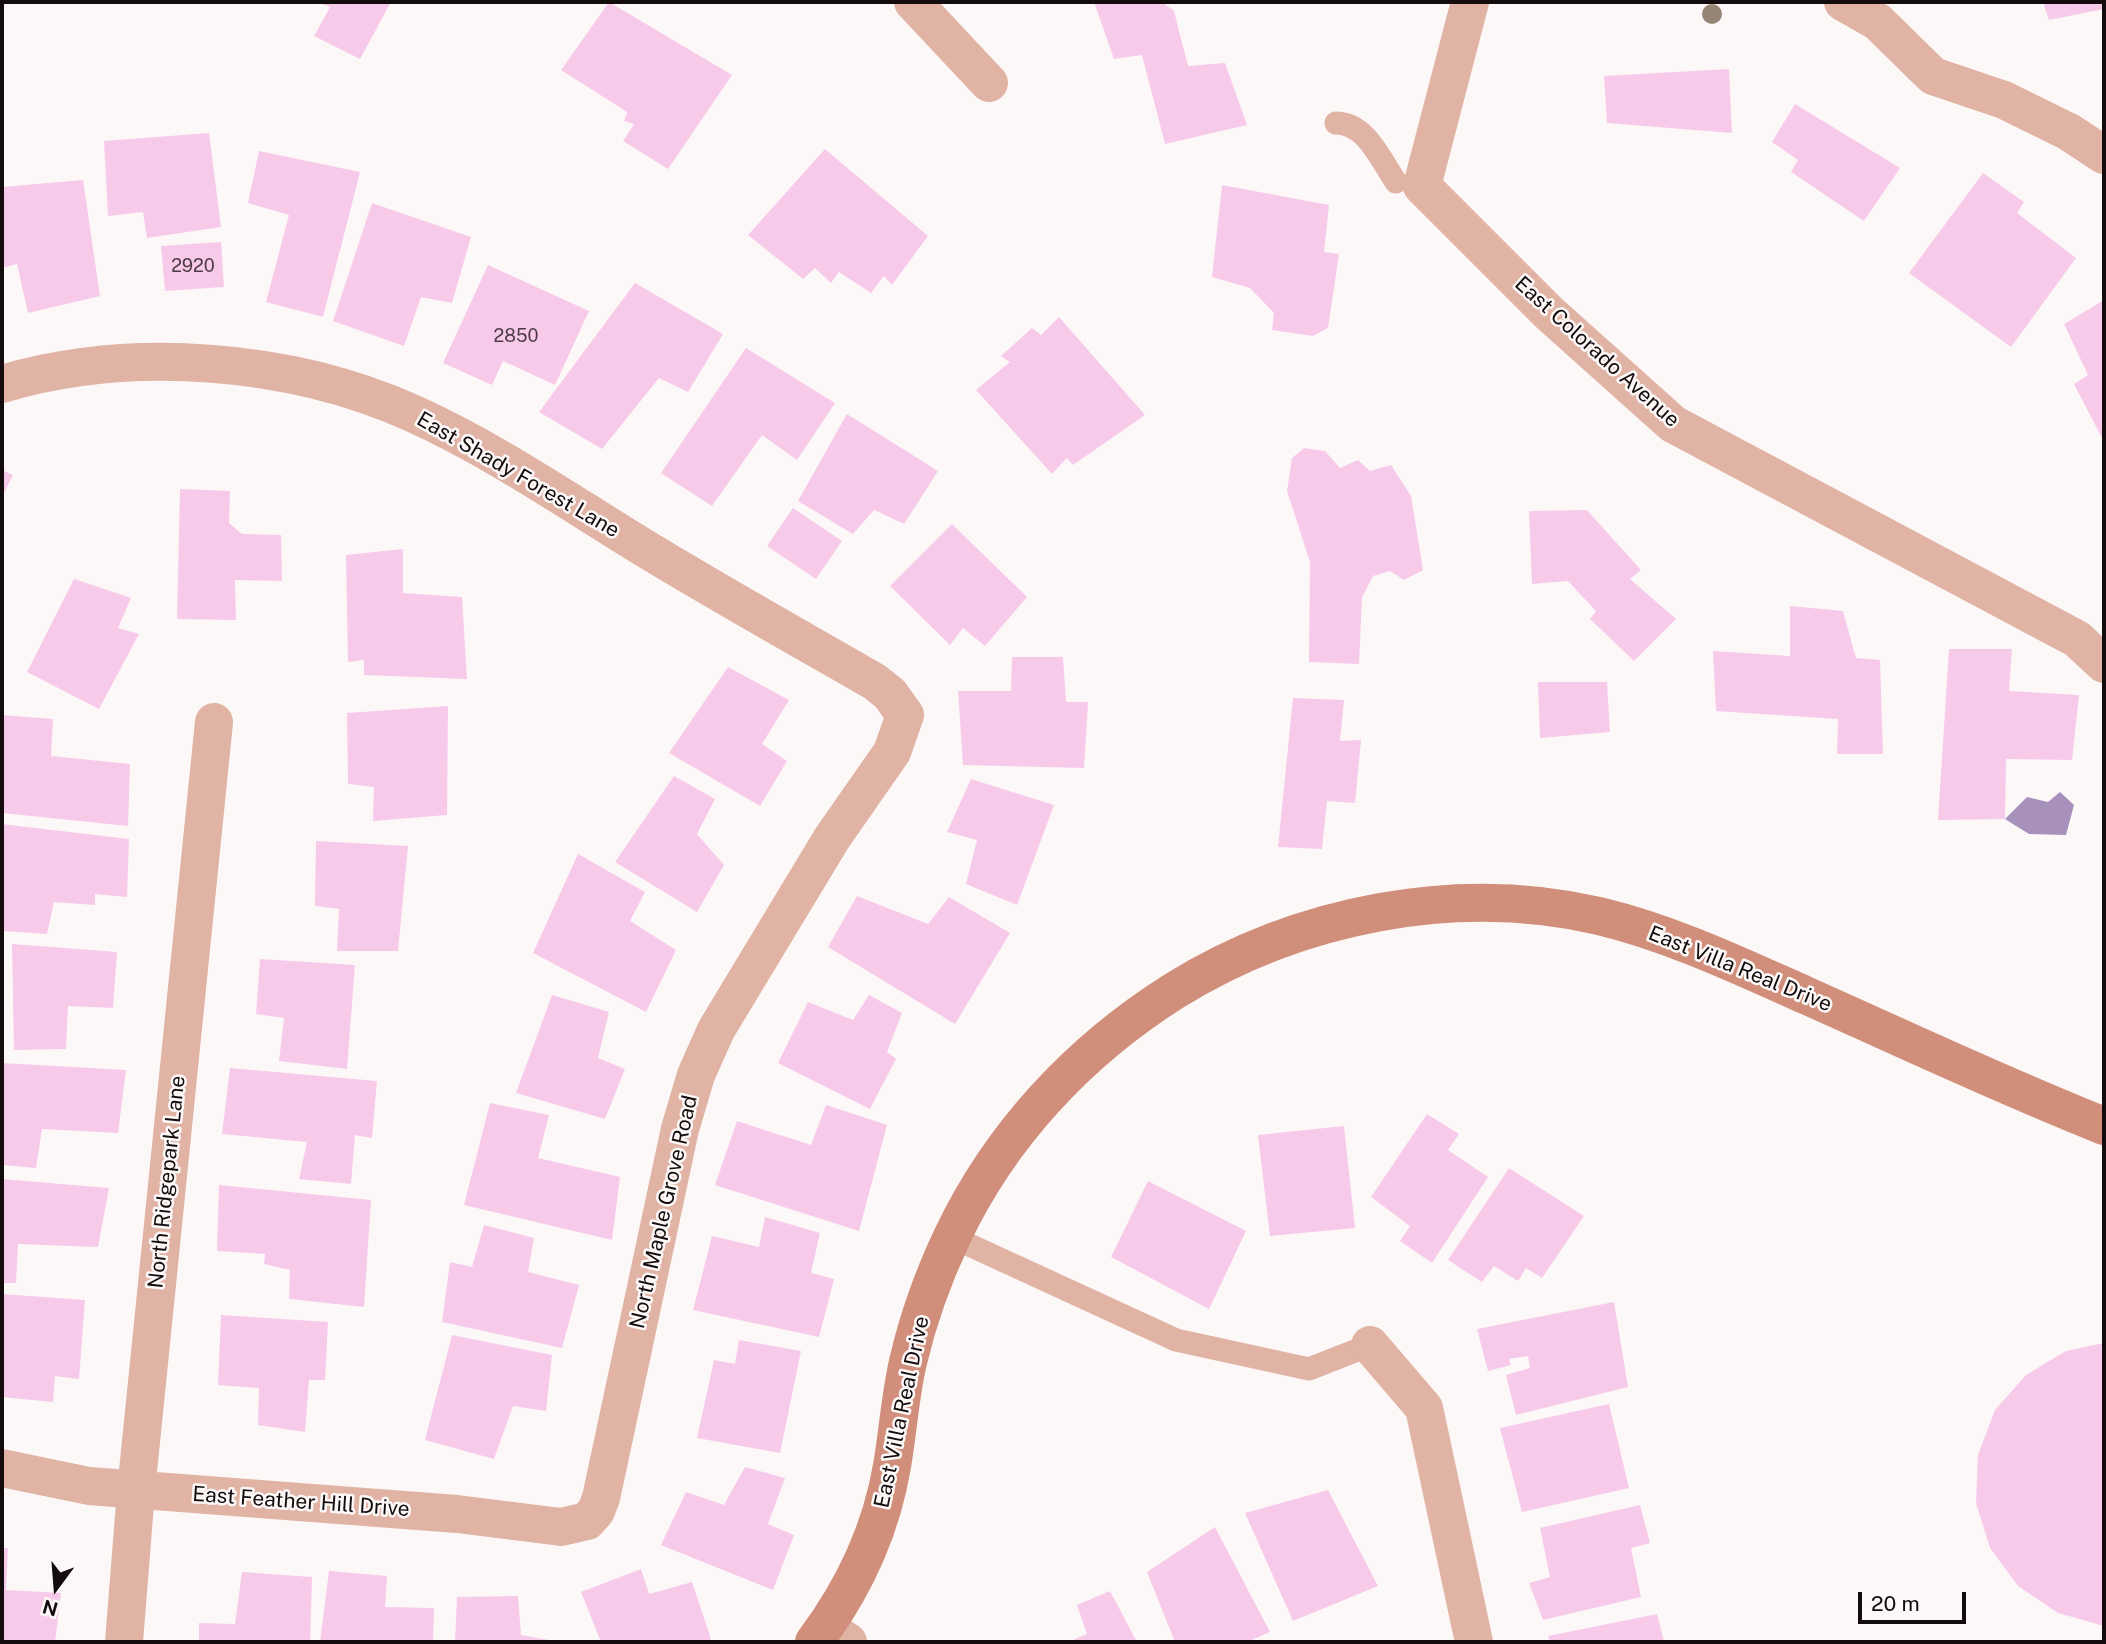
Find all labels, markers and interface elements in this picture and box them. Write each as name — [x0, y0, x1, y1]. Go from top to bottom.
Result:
house number: 2920 — [171, 255, 215, 277]
street label: East Colorado Avenue — [1509, 271, 1685, 433]
house number: 2850 — [494, 325, 538, 347]
street label: East Shady Forest Lane — [412, 407, 624, 543]
street label: East Villa Real Drive — [1645, 921, 1835, 1017]
street label: North Ridgepark Lane — [143, 1074, 191, 1290]
street label: North Maple Grove Road — [625, 1093, 703, 1331]
street label: East Villa Real Drive — [869, 1314, 935, 1510]
street label: East Feather Hill Drive — [191, 1482, 411, 1522]
north arrow — [21, 1553, 91, 1623]
scale bar — [1861, 1578, 1969, 1622]
text: 20 m — [1871, 1591, 1920, 1616]
text: N — [40, 1596, 60, 1621]

